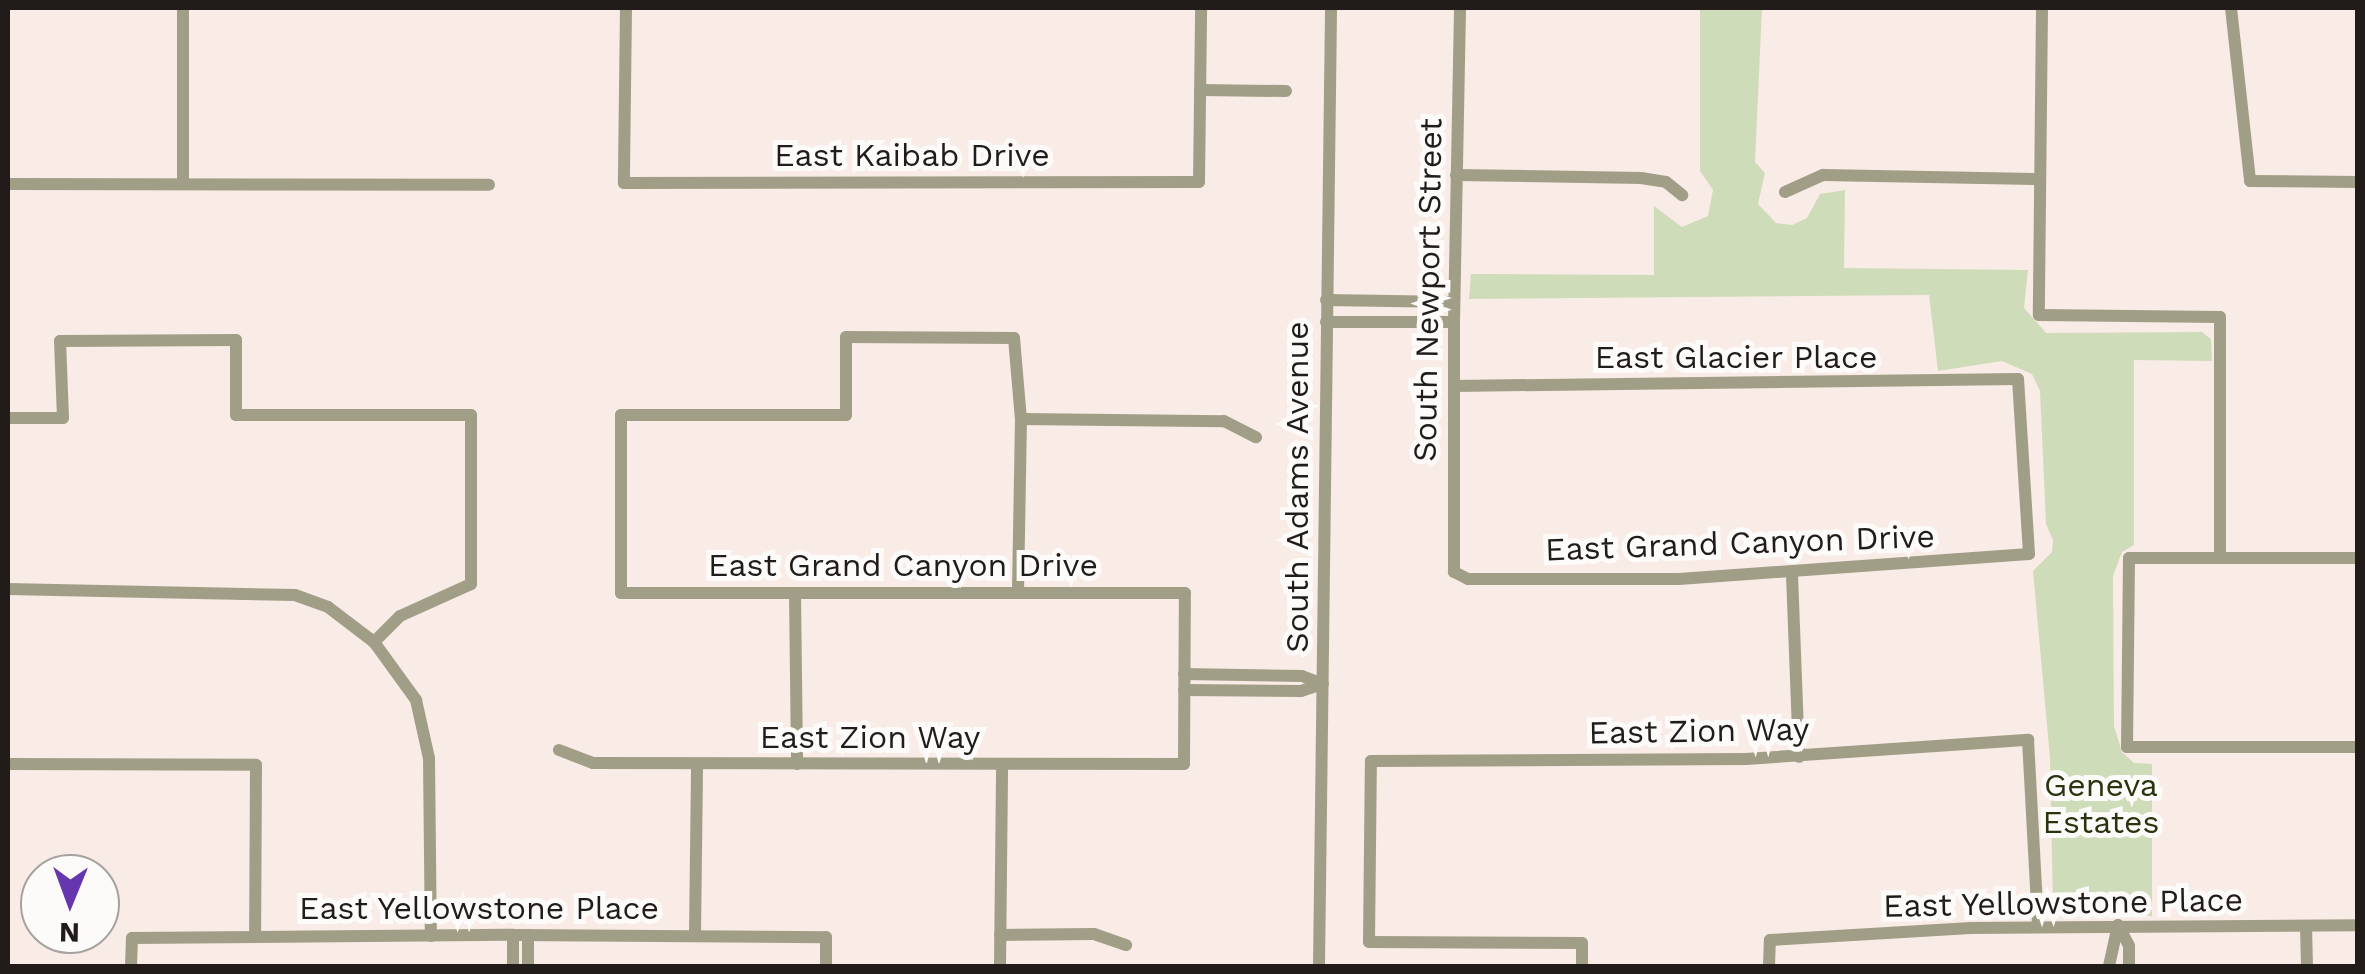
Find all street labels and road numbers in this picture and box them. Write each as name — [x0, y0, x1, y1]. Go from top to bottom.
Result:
street label: South Newport Street — [1406, 118, 1450, 462]
street label: East Kaibab Drive — [774, 136, 1050, 174]
street label: South Adams Avenue — [1278, 320, 1316, 654]
street label: East Glacier Place — [1594, 338, 1878, 376]
street label: East Grand Canyon Drive — [1545, 517, 1935, 569]
street label: East Grand Canyon Drive — [708, 546, 1098, 584]
street label: East Zion Way — [1588, 710, 1810, 752]
street label: East Zion Way — [759, 718, 981, 756]
street label: East Yellowstone Place — [1882, 881, 2244, 925]
street label: East Yellowstone Place — [298, 889, 660, 927]

